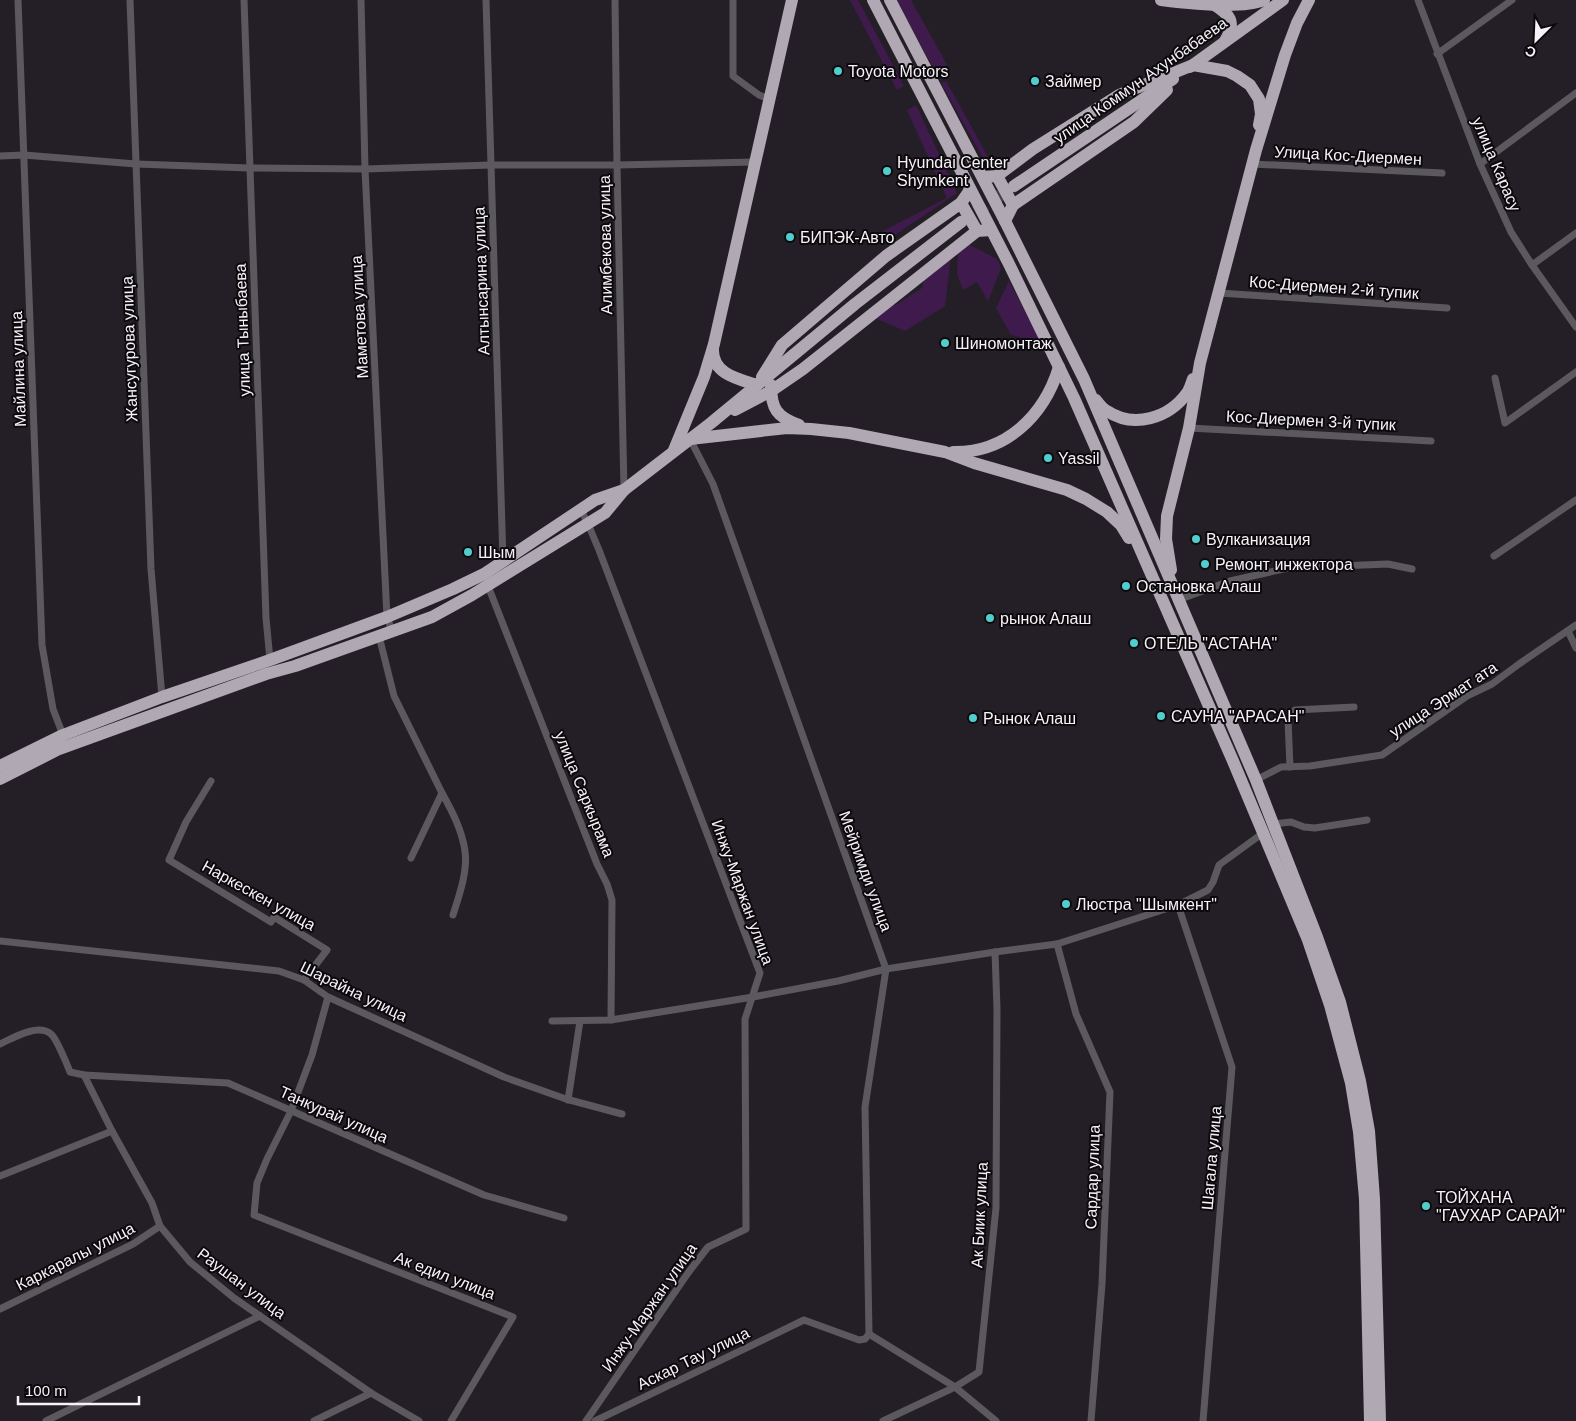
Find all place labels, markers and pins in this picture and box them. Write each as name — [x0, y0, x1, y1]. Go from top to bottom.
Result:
place label: Toyota Motors — [848, 63, 948, 80]
marker: Toyota Motors — [832, 65, 844, 77]
place label: Займер — [1045, 73, 1101, 90]
marker: Займер — [1029, 75, 1041, 87]
place label: Hyundai Center Shymkent — [897, 154, 1009, 189]
marker: Hyundai Center Shymkent — [881, 165, 893, 177]
place label: БИПЭК-Авто — [800, 229, 895, 246]
marker: БИПЭК-Авто — [784, 231, 796, 243]
place label: Шиномонтаж — [955, 335, 1052, 352]
marker: Шиномонтаж — [939, 337, 951, 349]
place label: Yassil — [1058, 450, 1100, 467]
marker: Yassil — [1042, 452, 1054, 464]
place label: Вулканизация — [1206, 531, 1311, 548]
marker: Вулканизация — [1190, 533, 1202, 545]
place label: Шым — [478, 544, 515, 561]
marker: Шым — [462, 546, 474, 558]
place label: Ремонт инжектора — [1215, 556, 1353, 573]
marker: Ремонт инжектора — [1199, 558, 1211, 570]
place label: Остановка Алаш — [1136, 578, 1261, 595]
marker: Остановка Алаш — [1120, 580, 1132, 592]
place label: рынок Алаш — [1000, 610, 1091, 627]
marker: рынок Алаш — [984, 612, 996, 624]
place label: ОТЕЛЬ "АСТАНА" — [1144, 635, 1277, 652]
marker: ОТЕЛЬ "АСТАНА" — [1128, 637, 1140, 649]
place label: САУНА "АРАСАН" — [1171, 708, 1304, 725]
place label: Рынок Алаш — [983, 710, 1076, 727]
marker: САУНА "АРАСАН" — [1155, 710, 1167, 722]
marker: Рынок Алаш — [967, 712, 979, 724]
place label: Люстра "Шымкент" — [1076, 896, 1217, 913]
marker: Люстра "Шымкент" — [1060, 898, 1072, 910]
place label: ТОЙХАНА "ГАУХАР САРАЙ" — [1436, 1188, 1565, 1224]
marker: ТОЙХАНА "ГАУХАР САРАЙ" — [1420, 1200, 1432, 1212]

